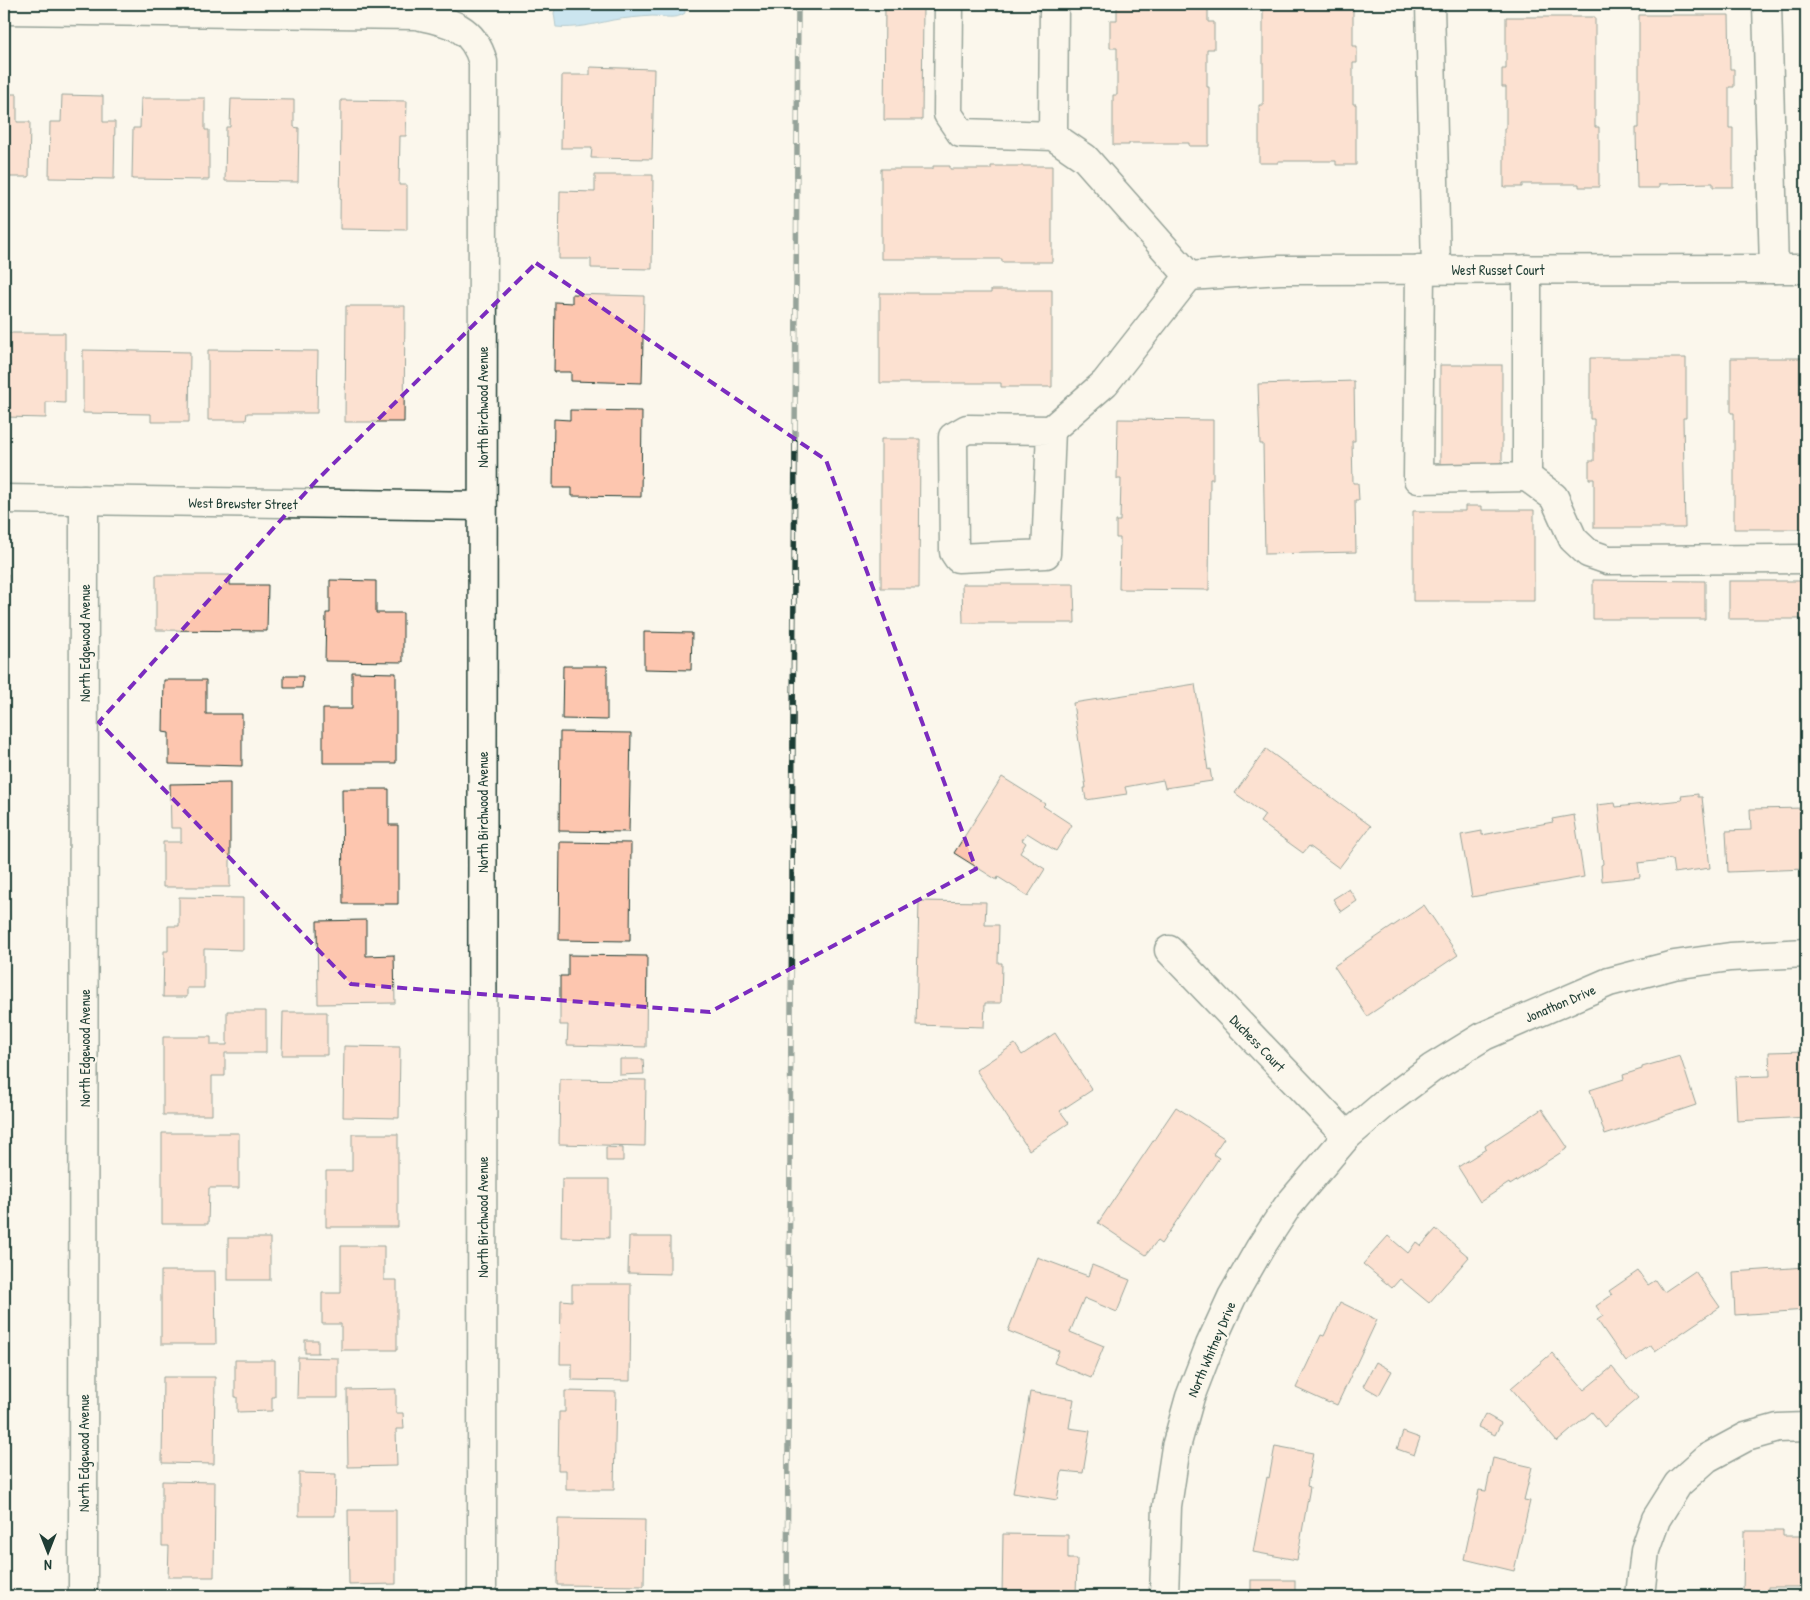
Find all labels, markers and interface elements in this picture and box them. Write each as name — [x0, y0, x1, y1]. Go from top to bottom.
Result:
street label: West Russet Court — [1451, 260, 1545, 279]
street label: North Birchwood Avenue — [473, 346, 492, 468]
street label: West Brewster Street — [188, 493, 298, 513]
street label: North Edgewood Avenue — [75, 584, 95, 702]
street label: North Birchwood Avenue — [473, 751, 492, 873]
street label: Jonathon Drive — [1522, 979, 1599, 1026]
street label: North Edgewood Avenue — [75, 989, 95, 1107]
street label: Duchess Court — [1226, 1010, 1290, 1076]
street label: North Birchwood Avenue — [473, 1156, 492, 1278]
street label: North Whitney Drive — [1182, 1298, 1241, 1400]
street label: North Edgewood Avenue — [74, 1394, 94, 1512]
north arrow — [22, 1528, 72, 1578]
text: N — [44, 1556, 52, 1575]

